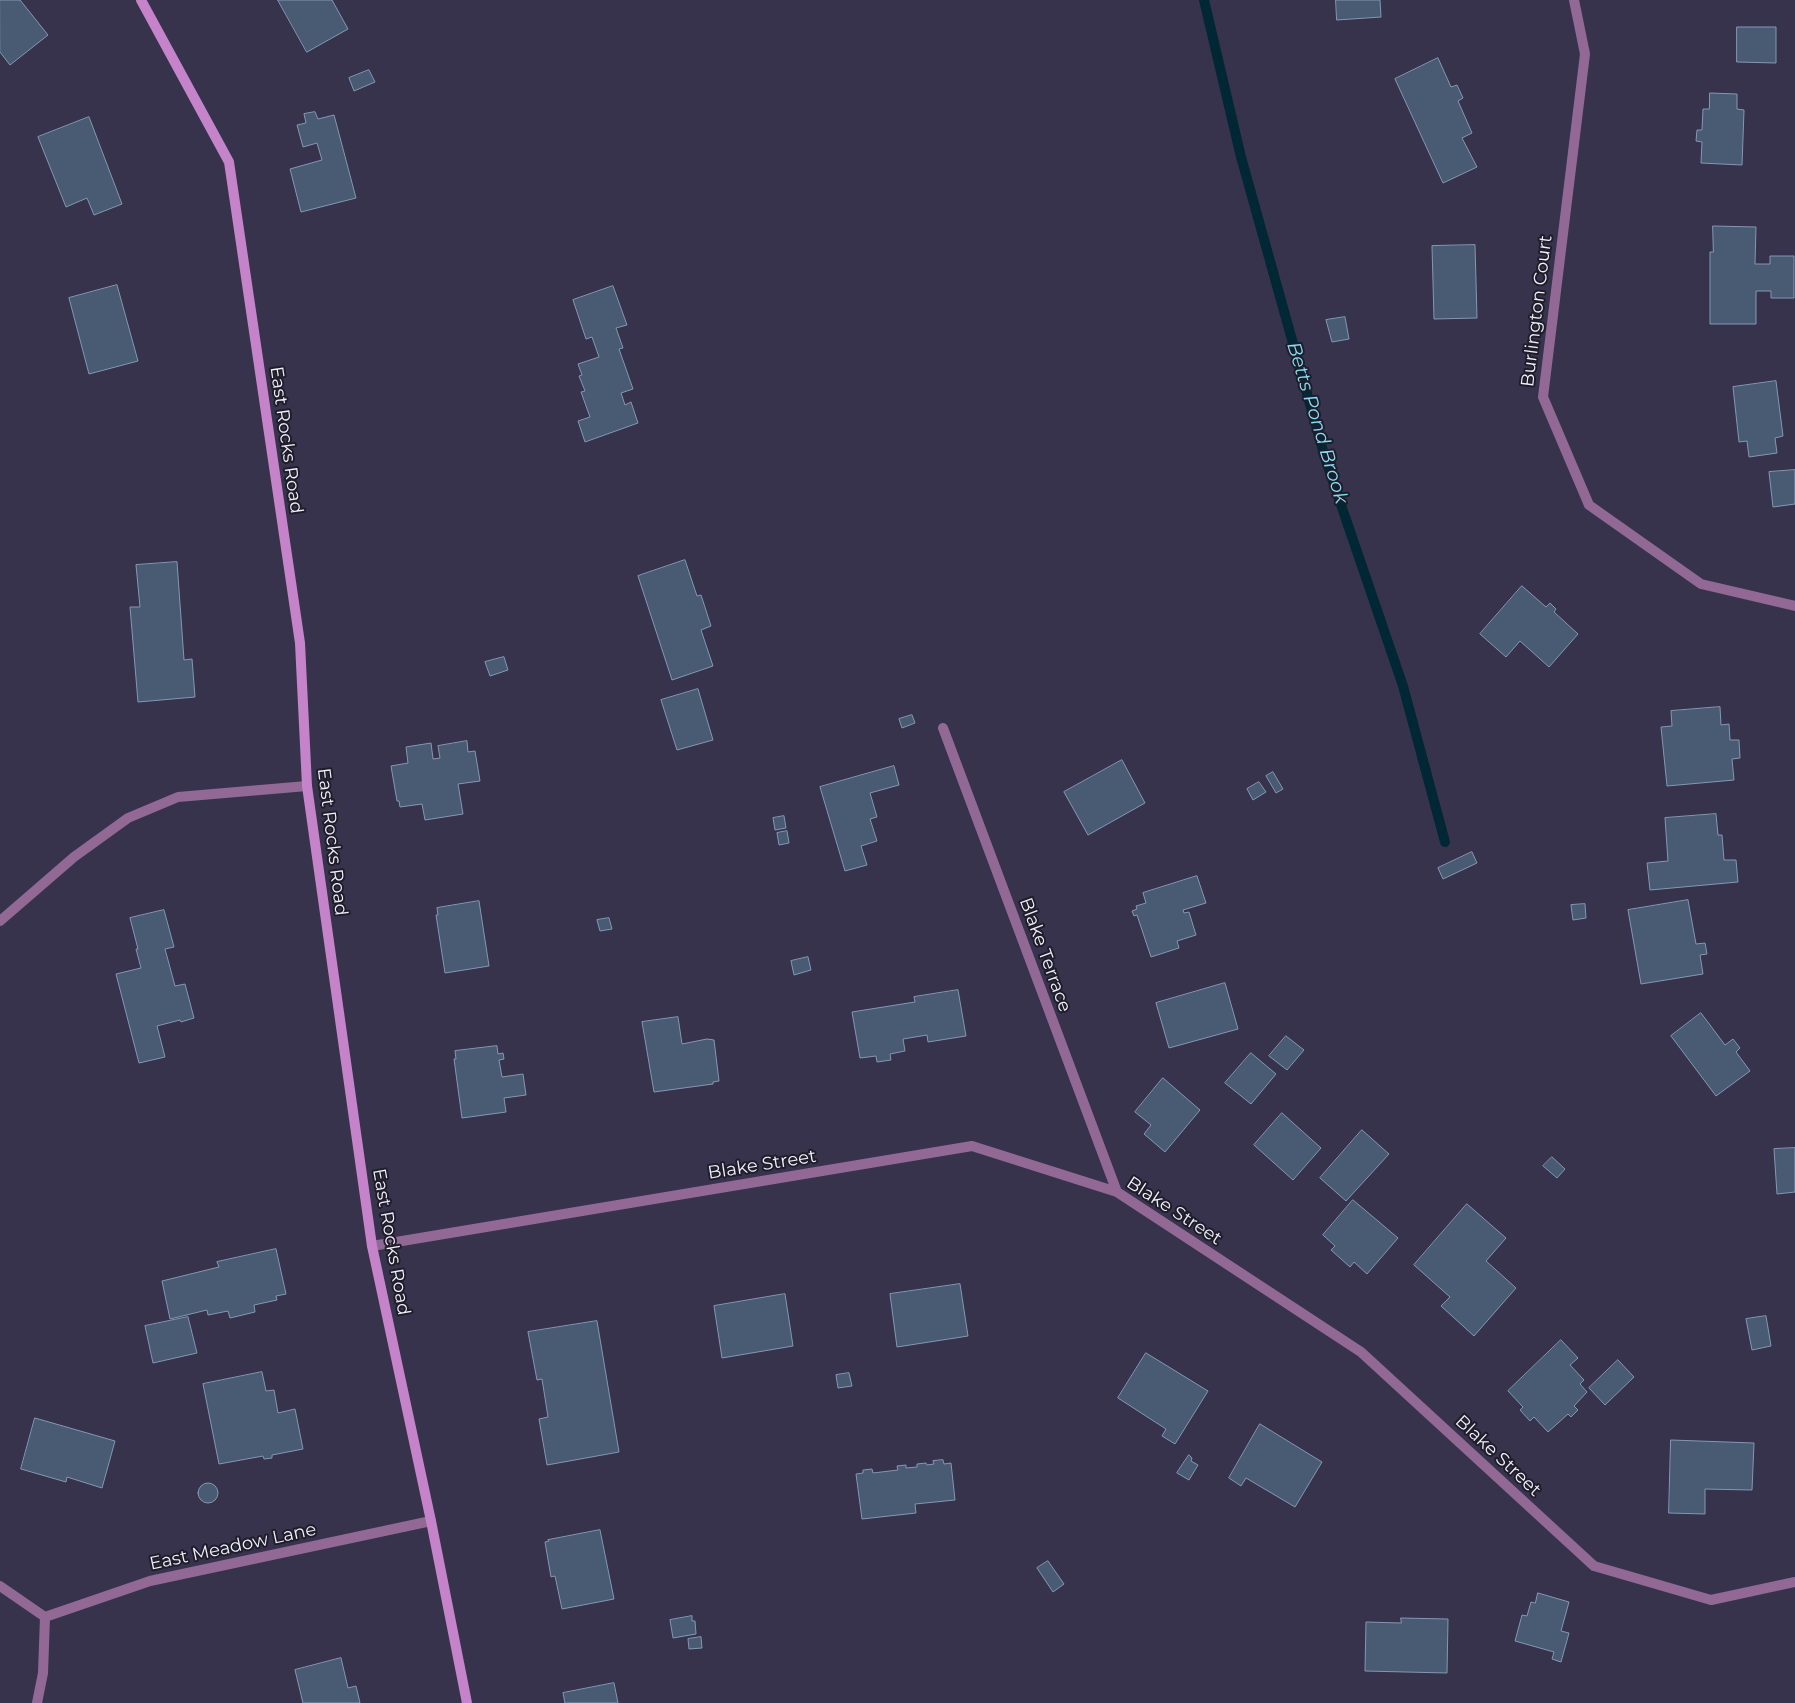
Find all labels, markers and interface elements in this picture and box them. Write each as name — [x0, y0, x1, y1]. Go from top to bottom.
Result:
street label: Burlington Court — [1517, 234, 1557, 388]
water label: Betts Pond Brook — [1282, 339, 1352, 507]
street label: East Rocks Road — [265, 365, 307, 515]
street label: East Rocks Road — [312, 767, 352, 917]
street label: Blake Terrace — [1014, 895, 1076, 1015]
street label: Blake Street — [706, 1146, 818, 1184]
street label: East Rocks Road — [367, 1167, 415, 1317]
street label: Blake Street — [1122, 1172, 1226, 1250]
street label: Blake Street — [1451, 1411, 1545, 1501]
street label: East Meadow Lane — [148, 1519, 318, 1575]

